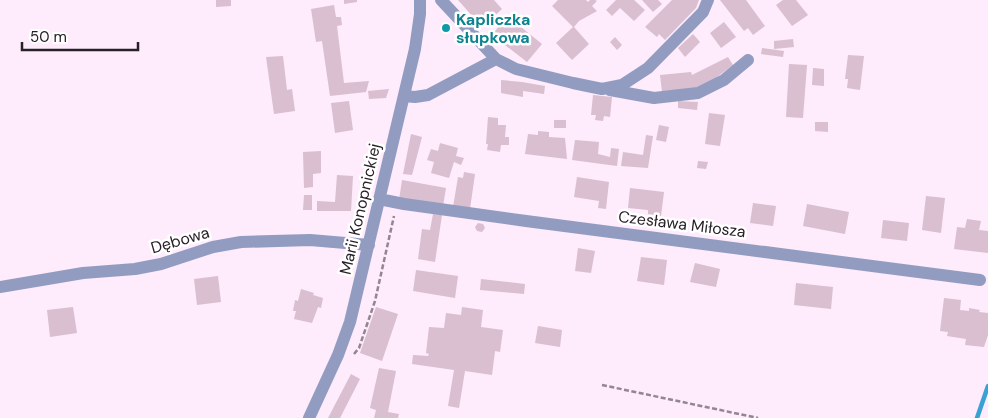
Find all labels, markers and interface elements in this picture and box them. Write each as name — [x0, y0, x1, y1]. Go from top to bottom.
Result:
place label: Kapliczka słupkowa — [456, 9, 530, 48]
scale bar — [22, 20, 139, 52]
marker: Kapliczka słupkowa — [440, 22, 452, 34]
text: 50 m — [30, 27, 67, 47]
street label: Marii Konopnickiej — [335, 141, 385, 277]
street label: Czesława Miłosza — [617, 206, 747, 242]
street label: Dębowa — [148, 222, 212, 258]

